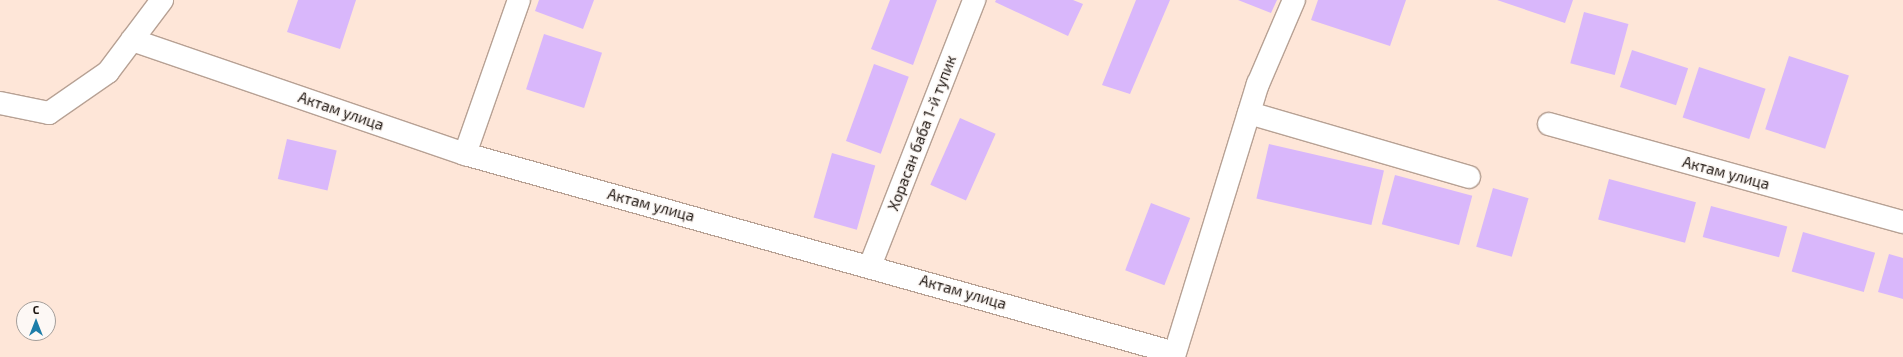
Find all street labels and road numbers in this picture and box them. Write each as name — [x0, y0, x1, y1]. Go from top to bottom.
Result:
street label: Хорасан баба 1-й тупик — [884, 53, 960, 213]
street label: Актам улица — [296, 88, 386, 134]
street label: Актам улица — [1680, 153, 1772, 193]
street label: Актам улица — [605, 185, 697, 225]
street label: Актам улица — [918, 271, 1008, 313]

